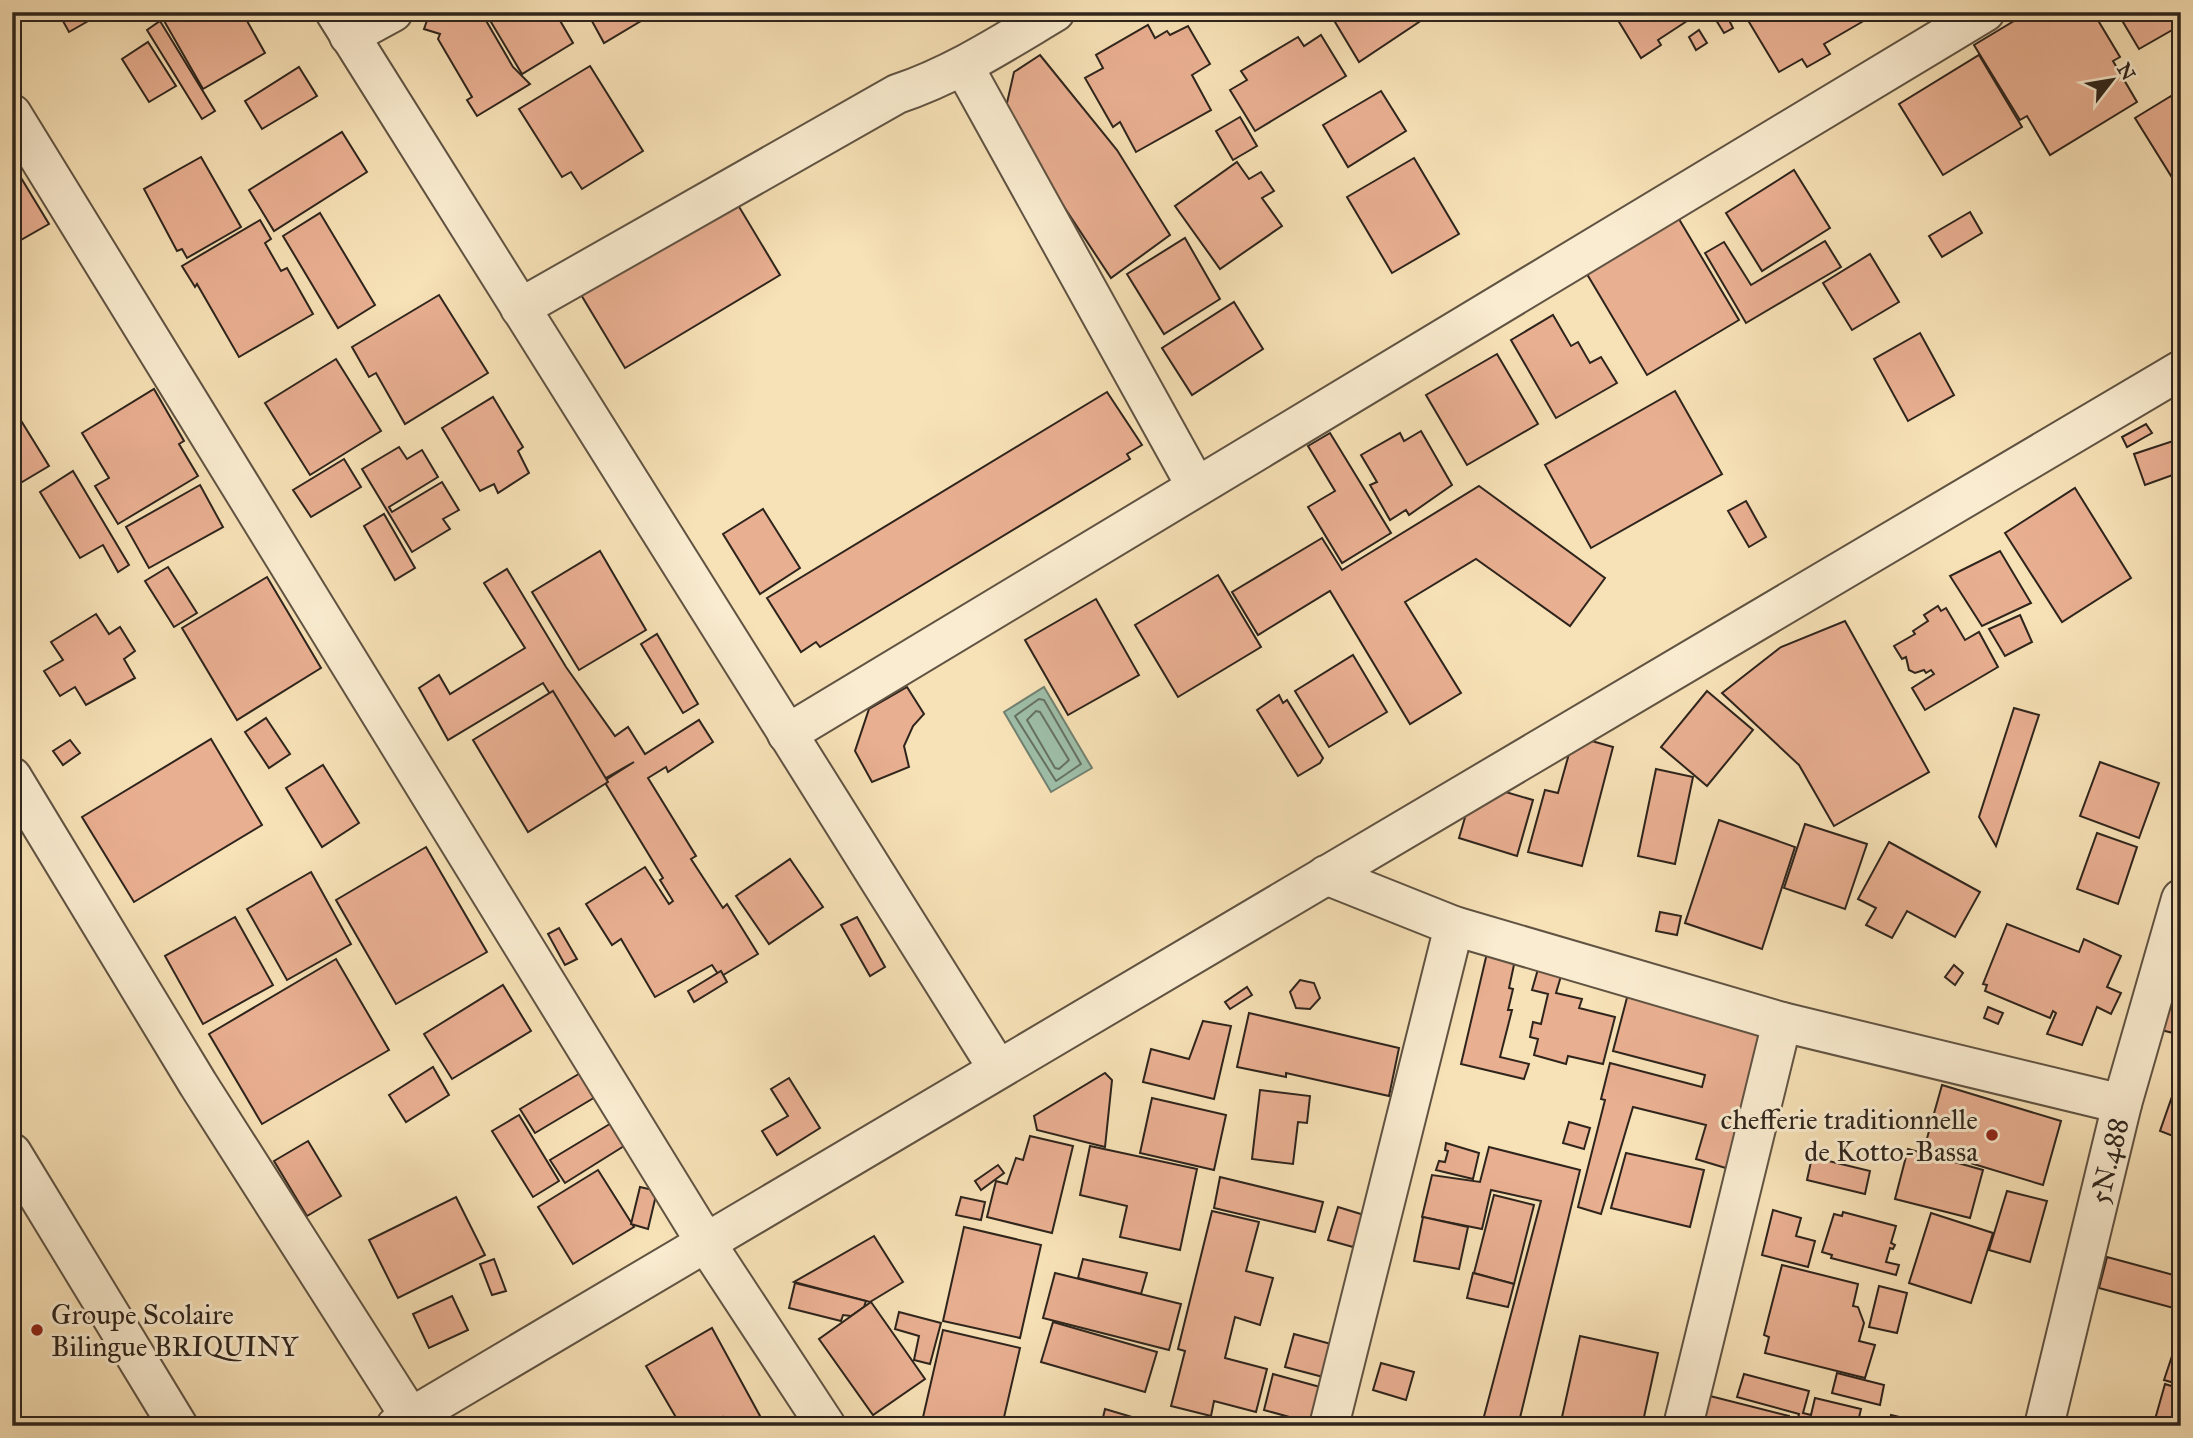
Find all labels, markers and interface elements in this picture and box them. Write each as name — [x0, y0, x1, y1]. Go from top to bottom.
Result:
north arrow — [2078, 46, 2148, 116]
text: N — [2112, 59, 2140, 84]
place label: chefferie traditionnelle de Kotto-Bassa — [1721, 1102, 1978, 1169]
street label: 5N.488 — [2081, 1114, 2136, 1207]
marker: chefferie traditionnelle de Kotto-Bassa — [1984, 1127, 2000, 1143]
place label: Groupe Scolaire Bilingue BRIQUINY — [51, 1297, 300, 1364]
marker: Groupe Scolaire Bilingue BRIQUINY — [29, 1322, 45, 1338]

